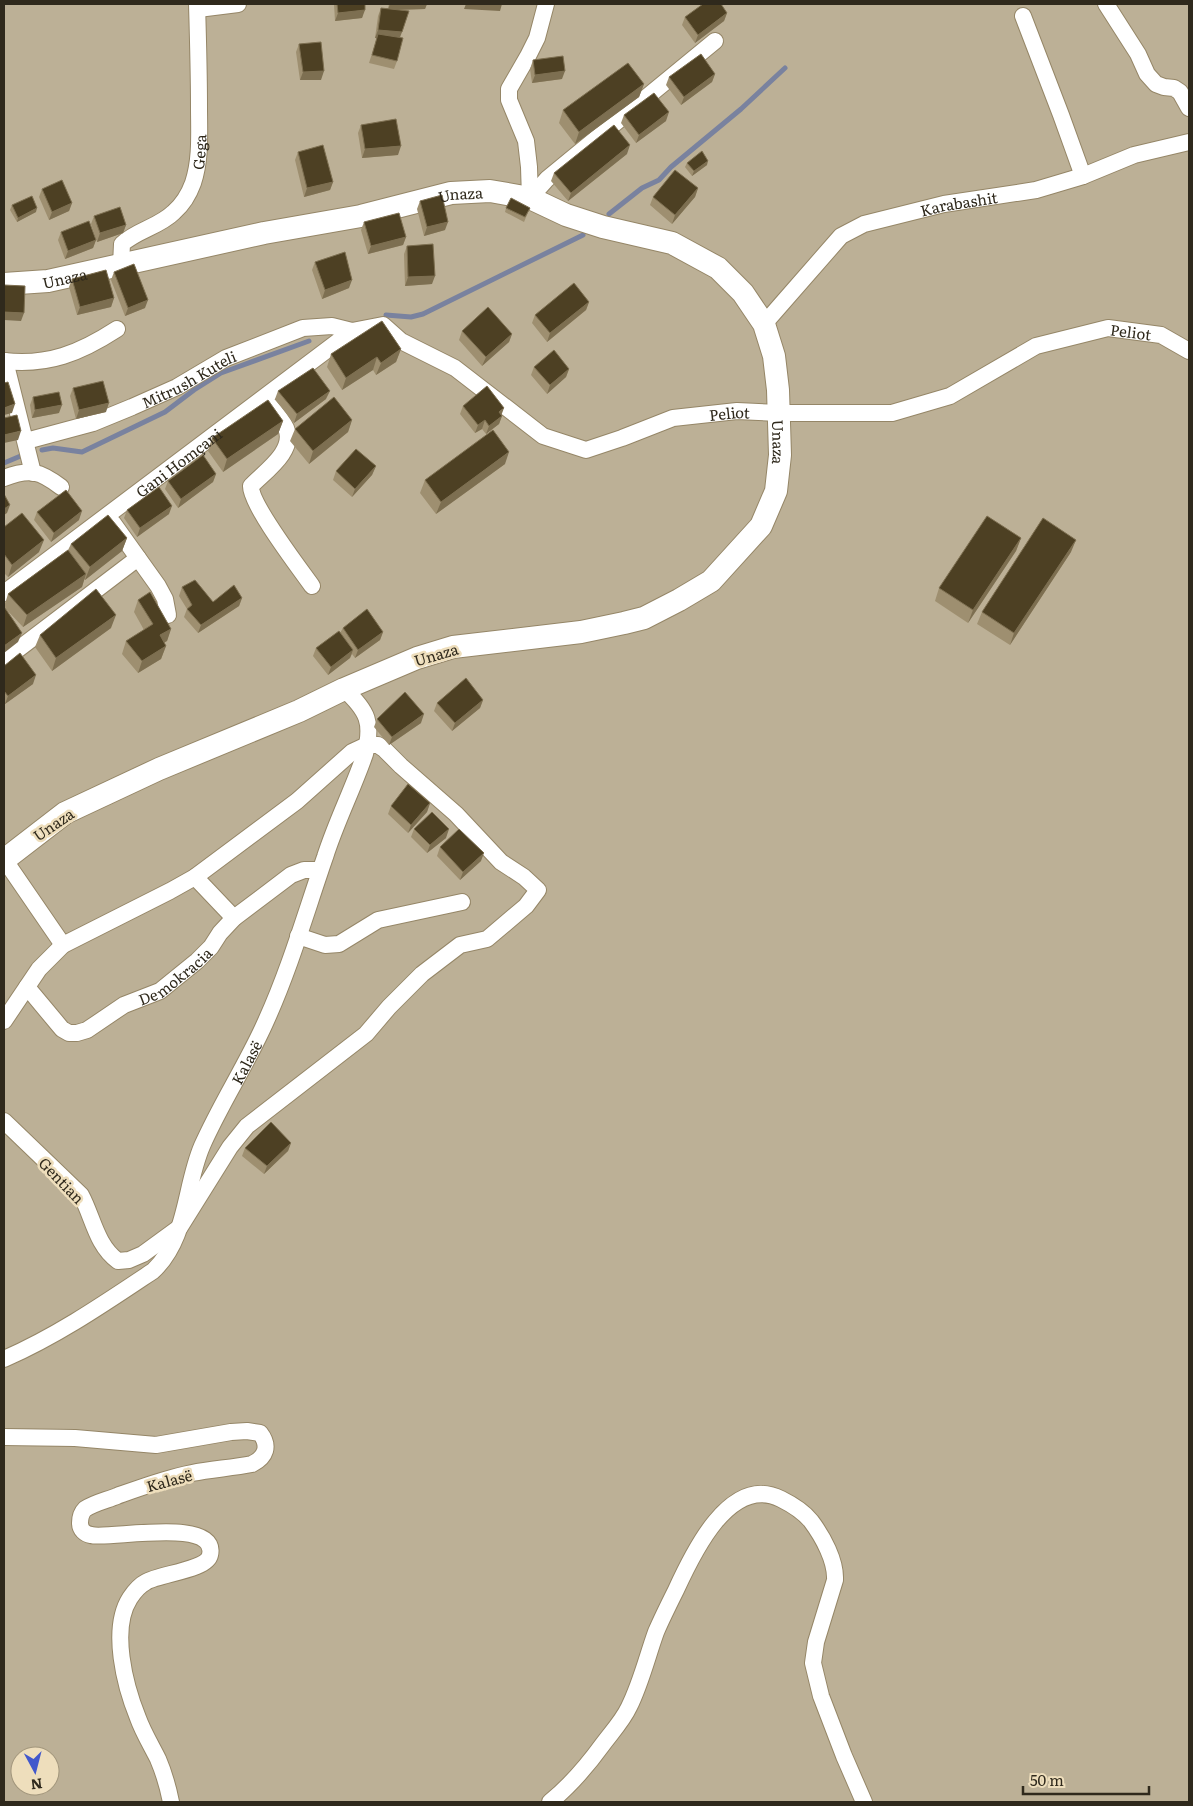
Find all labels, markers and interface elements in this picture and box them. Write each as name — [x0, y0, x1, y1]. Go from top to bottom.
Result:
street label: Gega — [185, 133, 211, 171]
street label: Unaza — [435, 180, 484, 207]
street label: Karabashit — [918, 185, 999, 221]
street label: Unaza — [40, 261, 90, 293]
street label: Peliot — [1109, 317, 1153, 345]
street label: Mitrush Kuteli — [137, 344, 239, 413]
street label: Peliot — [708, 399, 751, 426]
street label: Unaza — [767, 419, 792, 467]
street label: Gani Homçani — [130, 422, 226, 502]
street label: Unaza — [411, 636, 462, 671]
street label: Unaza — [28, 801, 79, 846]
street label: Demokracia — [134, 941, 217, 1010]
street label: Kalasë — [224, 1036, 267, 1088]
street label: Gentian — [34, 1151, 90, 1209]
street label: Kalasë — [143, 1463, 195, 1497]
north arrow — [10, 1746, 60, 1796]
scale bar — [1023, 1764, 1149, 1796]
text: 50 m — [1030, 1768, 1064, 1791]
text: N — [29, 1774, 44, 1796]

